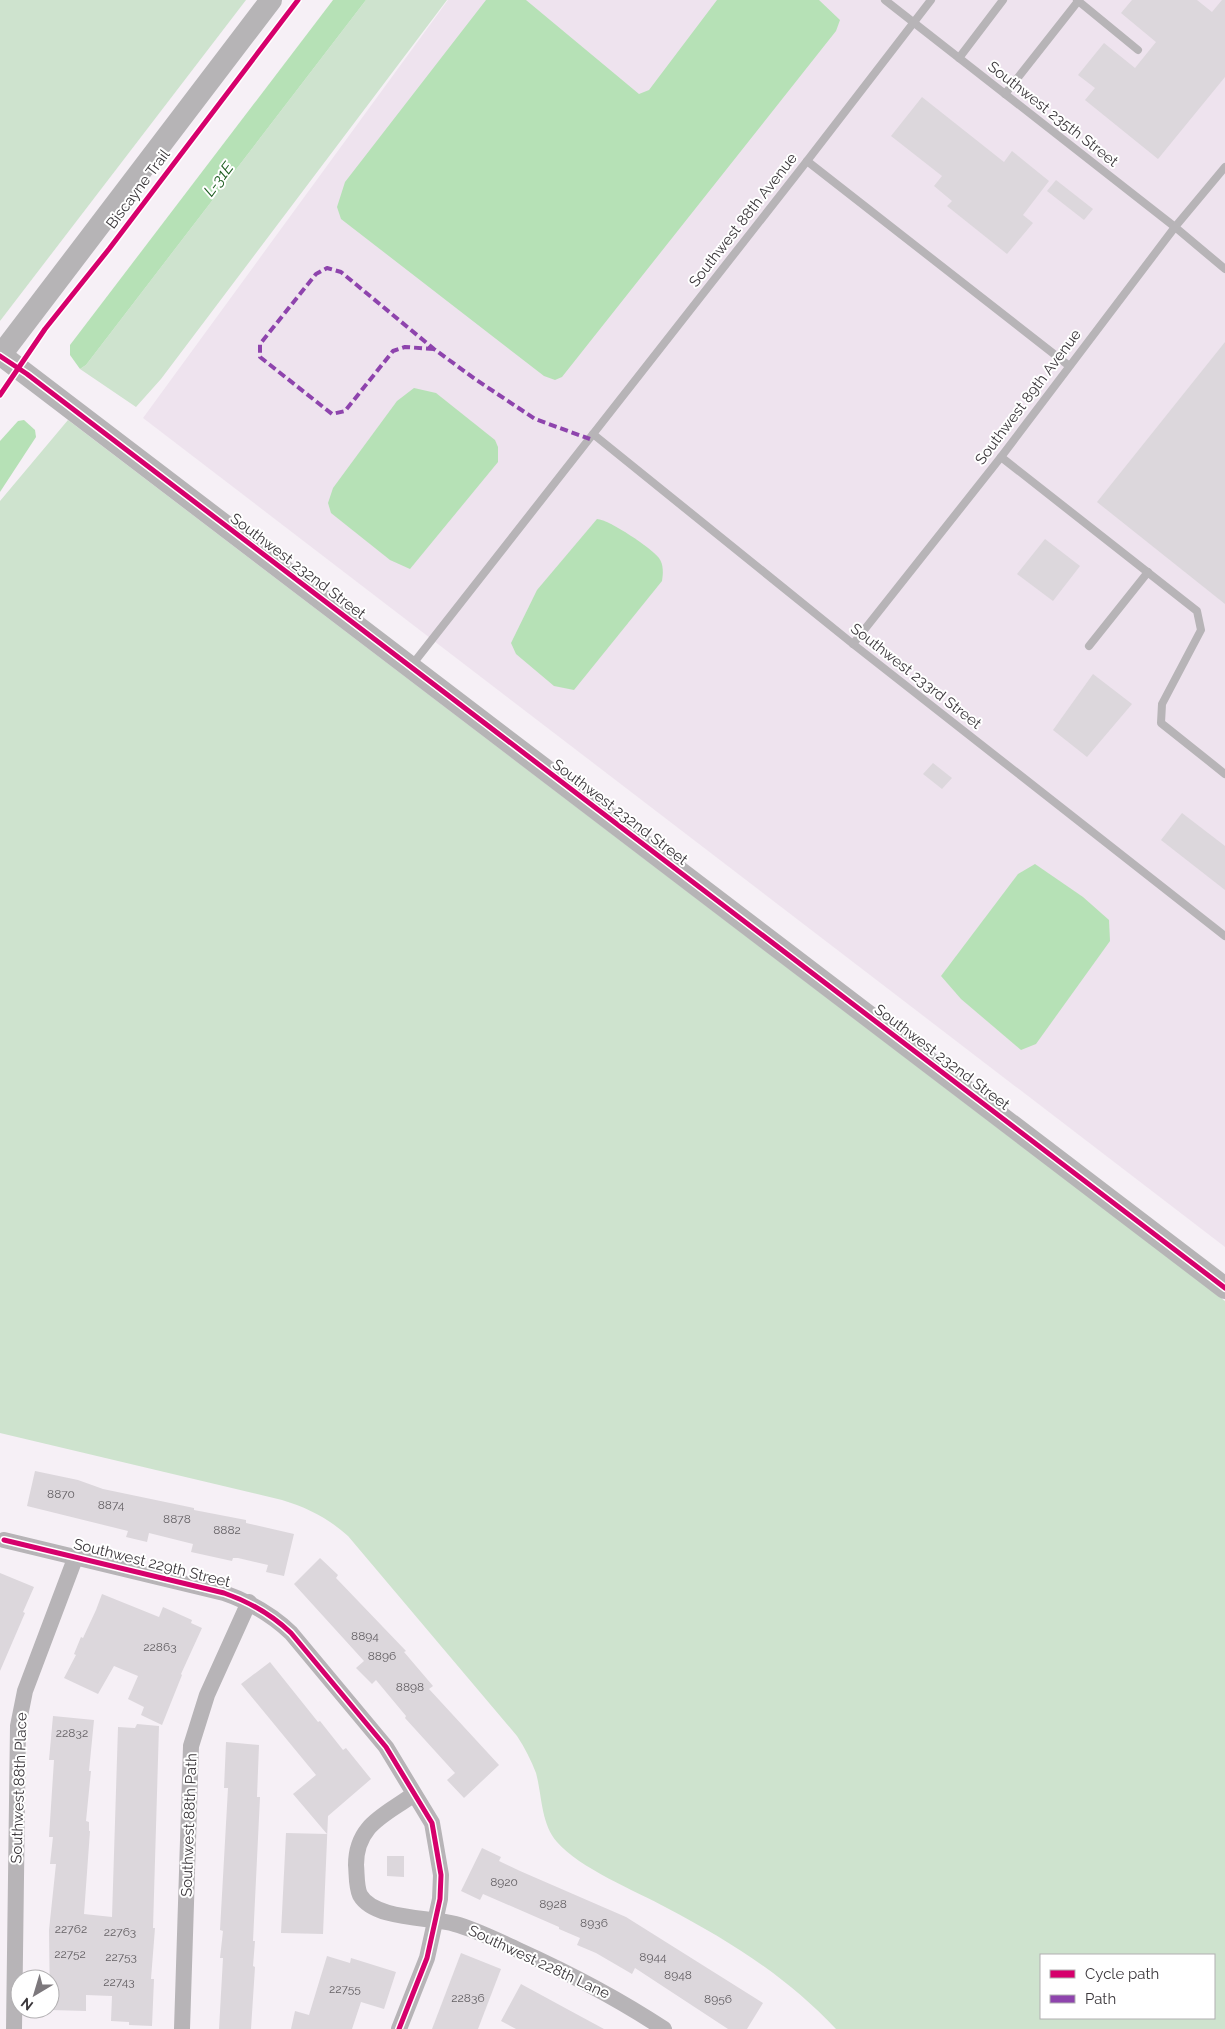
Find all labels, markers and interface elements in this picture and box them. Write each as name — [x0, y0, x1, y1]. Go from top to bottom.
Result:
street label: Southwest 235th Street — [984, 57, 1122, 171]
street label: Biscayne Trail — [102, 145, 174, 232]
street label: Southwest 88th Avenue — [685, 149, 801, 291]
water label: L-31E — [199, 158, 238, 200]
street label: Southwest 89th Avenue — [971, 326, 1085, 468]
street label: Southwest 232nd Street — [227, 509, 369, 623]
street label: Southwest 233rd Street — [847, 619, 985, 733]
street label: Southwest 232nd Street — [549, 755, 691, 869]
street label: Southwest 232nd Street — [871, 1000, 1013, 1114]
house number: 8870 — [47, 1487, 75, 1501]
house number: 8874 — [98, 1498, 125, 1512]
house number: 8878 — [163, 1512, 191, 1526]
house number: 8882 — [213, 1523, 241, 1537]
street label: Southwest 229th Street — [72, 1535, 232, 1591]
house number: 8894 — [351, 1629, 379, 1643]
house number: 22863 — [143, 1640, 177, 1654]
house number: 8896 — [368, 1649, 396, 1663]
house number: 8898 — [396, 1680, 424, 1694]
street label: Southwest 88th Place — [7, 1712, 31, 1864]
house number: 22832 — [56, 1726, 88, 1740]
street label: Southwest 88th Path — [177, 1753, 201, 1897]
house number: 8920 — [490, 1875, 518, 1889]
house number: 8928 — [539, 1897, 567, 1911]
house number: 8936 — [580, 1916, 608, 1930]
street label: Southwest 228th Lane — [465, 1921, 613, 2003]
house number: 22762 — [55, 1922, 87, 1936]
house number: 22763 — [104, 1925, 136, 1939]
house number: 22752 — [54, 1947, 86, 1961]
house number: 22753 — [105, 1950, 137, 1964]
house number: 8944 — [639, 1950, 667, 1964]
legend — [1040, 1954, 1215, 2019]
text: Cycle path — [1085, 1965, 1159, 1983]
house number: 8948 — [664, 1968, 692, 1982]
north arrow — [10, 1969, 60, 2019]
house number: 22743 — [103, 1975, 135, 1989]
house number: 22755 — [329, 1982, 361, 1996]
text: Path — [1085, 1990, 1116, 2008]
house number: 22836 — [451, 1991, 485, 2005]
house number: 8956 — [704, 1992, 732, 2006]
text: N — [18, 1995, 36, 2014]

